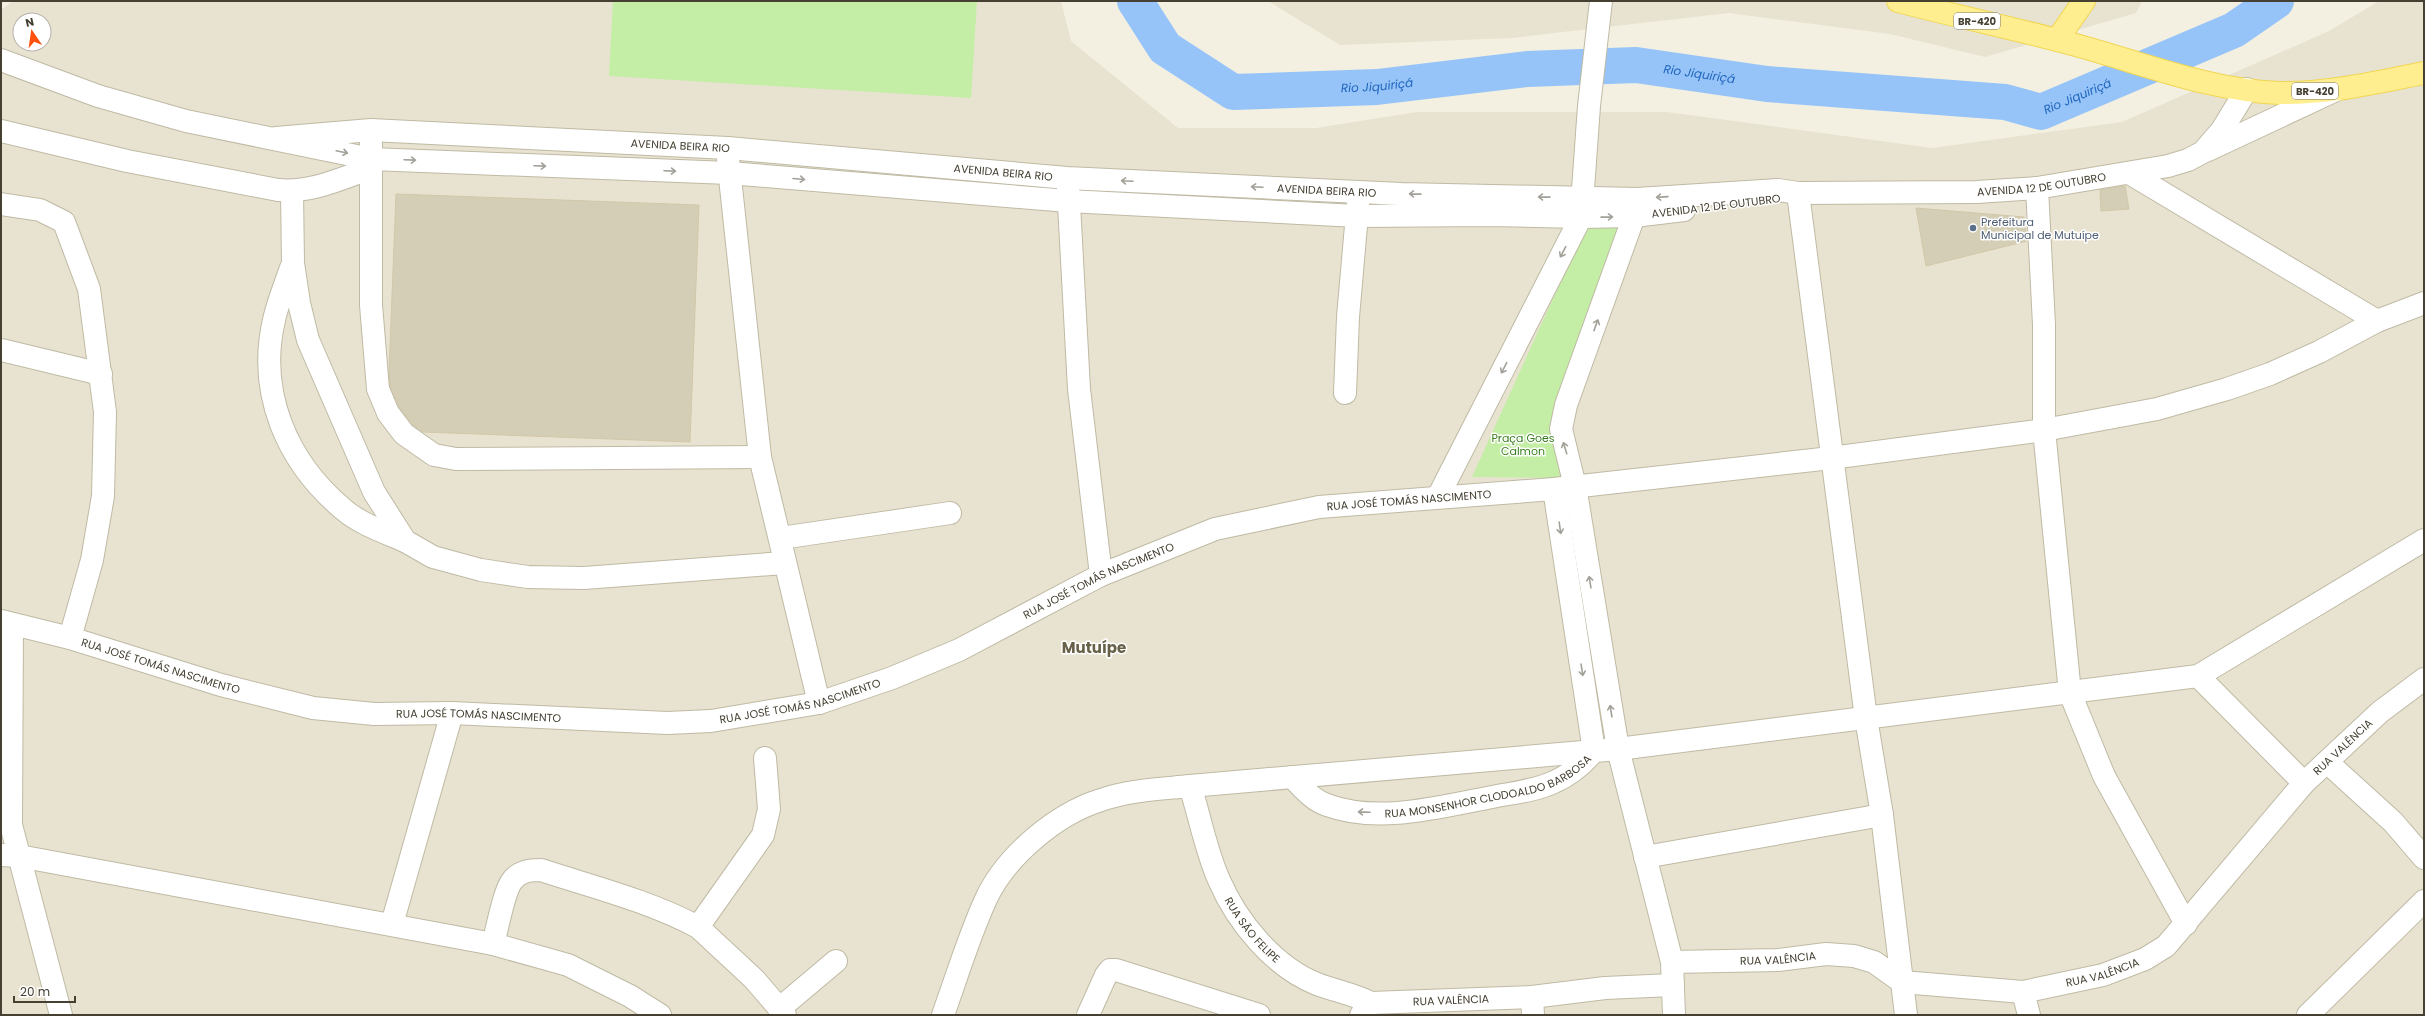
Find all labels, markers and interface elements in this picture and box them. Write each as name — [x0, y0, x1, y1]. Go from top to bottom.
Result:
north arrow — [12, 12, 52, 52]
road number: BR-420 — [1954, 13, 2000, 29]
text: N — [24, 14, 36, 31]
water label: Rio Jiquiriçá — [1662, 60, 1736, 87]
water label: Rio Jiquiriçá — [1341, 74, 1414, 96]
water label: Rio Jiquiriçá — [2041, 74, 2114, 118]
road number: BR-420 — [2292, 83, 2338, 99]
street label: AVENIDA BEIRA RIO — [630, 135, 731, 156]
one-way arrow — [335, 149, 348, 157]
one-way arrow — [403, 156, 416, 164]
street label: AVENIDA BEIRA RIO — [953, 160, 1054, 185]
one-way arrow — [533, 162, 546, 169]
one-way arrow — [663, 167, 676, 175]
street label: AVENIDA 12 DE OUTUBRO — [1976, 169, 2107, 200]
one-way arrow — [792, 175, 805, 183]
one-way arrow — [1121, 177, 1134, 185]
street label: AVENIDA BEIRA RIO — [1277, 180, 1377, 201]
one-way arrow — [1251, 184, 1264, 191]
one-way arrow — [1409, 190, 1422, 198]
street label: AVENIDA 12 DE OUTUBRO — [1651, 190, 1782, 222]
one-way arrow — [1538, 193, 1551, 201]
one-way arrow — [1656, 194, 1669, 201]
one-way arrow — [1600, 213, 1613, 220]
place label: Prefeitura Municipal de Mutuípe — [1981, 214, 2099, 243]
marker: Prefeitura Municipal de Mutuípe — [1968, 223, 1978, 233]
one-way arrow — [1559, 246, 1566, 258]
one-way arrow — [1593, 319, 1601, 331]
one-way arrow — [1500, 362, 1507, 374]
park label: Praça Goes Calmon — [1491, 430, 1555, 459]
one-way arrow — [1561, 443, 1569, 455]
street label: RUA JOSÉ TOMÁS NASCIMENTO — [1326, 486, 1492, 514]
one-way arrow — [1556, 521, 1564, 534]
street label: RUA JOSÉ TOMÁS NASCIMENTO — [1020, 538, 1177, 623]
one-way arrow — [1586, 576, 1594, 589]
street label: RUA JOSÉ TOMÁS NASCIMENTO — [79, 634, 242, 698]
district label: Mutuípe — [1062, 637, 1126, 658]
one-way arrow — [1578, 663, 1586, 676]
street label: RUA JOSÉ TOMÁS NASCIMENTO — [718, 674, 883, 727]
one-way arrow — [1607, 704, 1615, 717]
street label: RUA JOSÉ TOMÁS NASCIMENTO — [396, 705, 562, 726]
street label: RUA VALÊNCIA — [2309, 715, 2376, 779]
street label: RUA MONSENHOR CLODOALDO BARBOSA — [1384, 751, 1595, 822]
one-way arrow — [1358, 808, 1371, 815]
street label: RUA SÃO FELIPE — [1221, 894, 1284, 967]
street label: RUA VALÊNCIA — [1740, 947, 1817, 969]
street label: RUA VALÊNCIA — [2064, 954, 2142, 991]
scale bar — [14, 978, 75, 1004]
text: 20 m — [20, 983, 50, 1000]
street label: RUA VALÊNCIA — [1413, 991, 1490, 1009]

